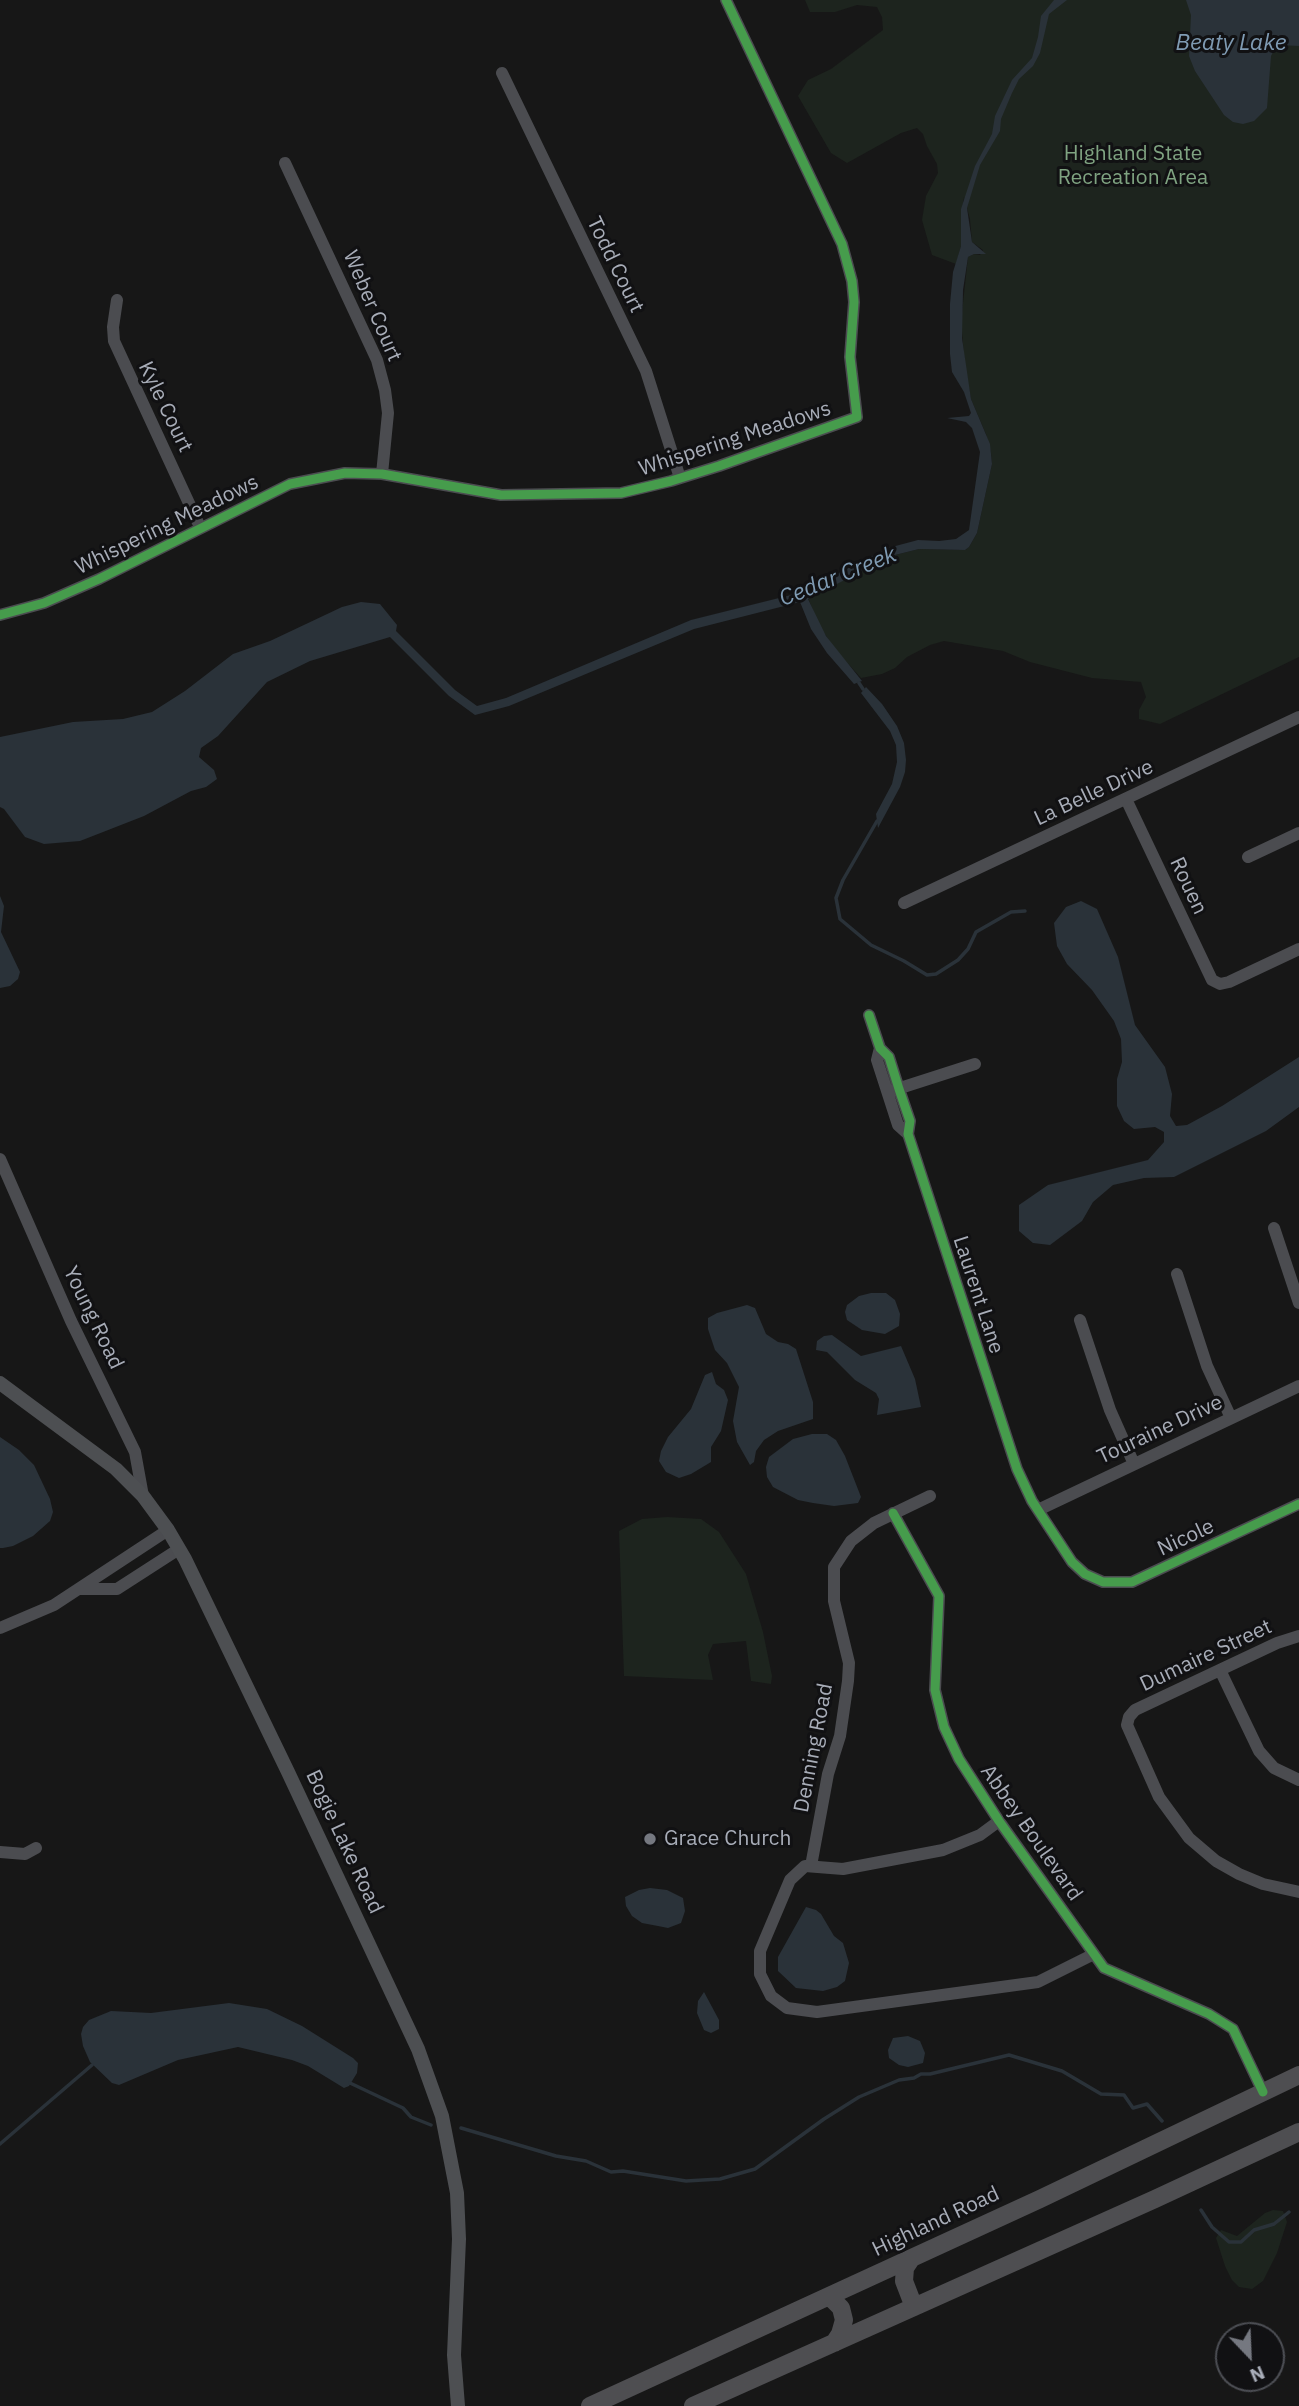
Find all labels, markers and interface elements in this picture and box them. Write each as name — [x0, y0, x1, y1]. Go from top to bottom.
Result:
water label: Beaty Lake — [1176, 29, 1286, 57]
park label: Highland State Recreation Area — [1058, 141, 1208, 191]
street label: Todd Court — [581, 213, 649, 317]
street label: Weber Court — [337, 247, 407, 365]
street label: Kyle Court — [132, 358, 198, 456]
street label: Whispering Meadows — [636, 396, 834, 482]
street label: Whispering Meadows — [71, 470, 263, 580]
water label: Cedar Creek — [775, 541, 901, 613]
street label: La Belle Drive — [1030, 754, 1158, 832]
street label: Rouen — [1164, 853, 1212, 919]
street label: Laurent Lane — [947, 1233, 1009, 1357]
street label: Young Road — [57, 1262, 129, 1374]
street label: Touraine Drive — [1093, 1390, 1227, 1470]
street label: Nicole — [1154, 1514, 1218, 1562]
street label: Dumaire Street — [1136, 1614, 1276, 1698]
street label: Denning Road — [789, 1681, 839, 1815]
street label: Abbey Boulevard — [975, 1760, 1087, 1906]
street label: Bogie Lake Road — [300, 1766, 388, 1918]
place label: Grace Church — [664, 1826, 791, 1852]
marker: Grace Church — [642, 1831, 658, 1847]
street label: Highland Road — [868, 2182, 1004, 2262]
north arrow — [1215, 2322, 1285, 2392]
text: N — [1246, 2361, 1268, 2388]

